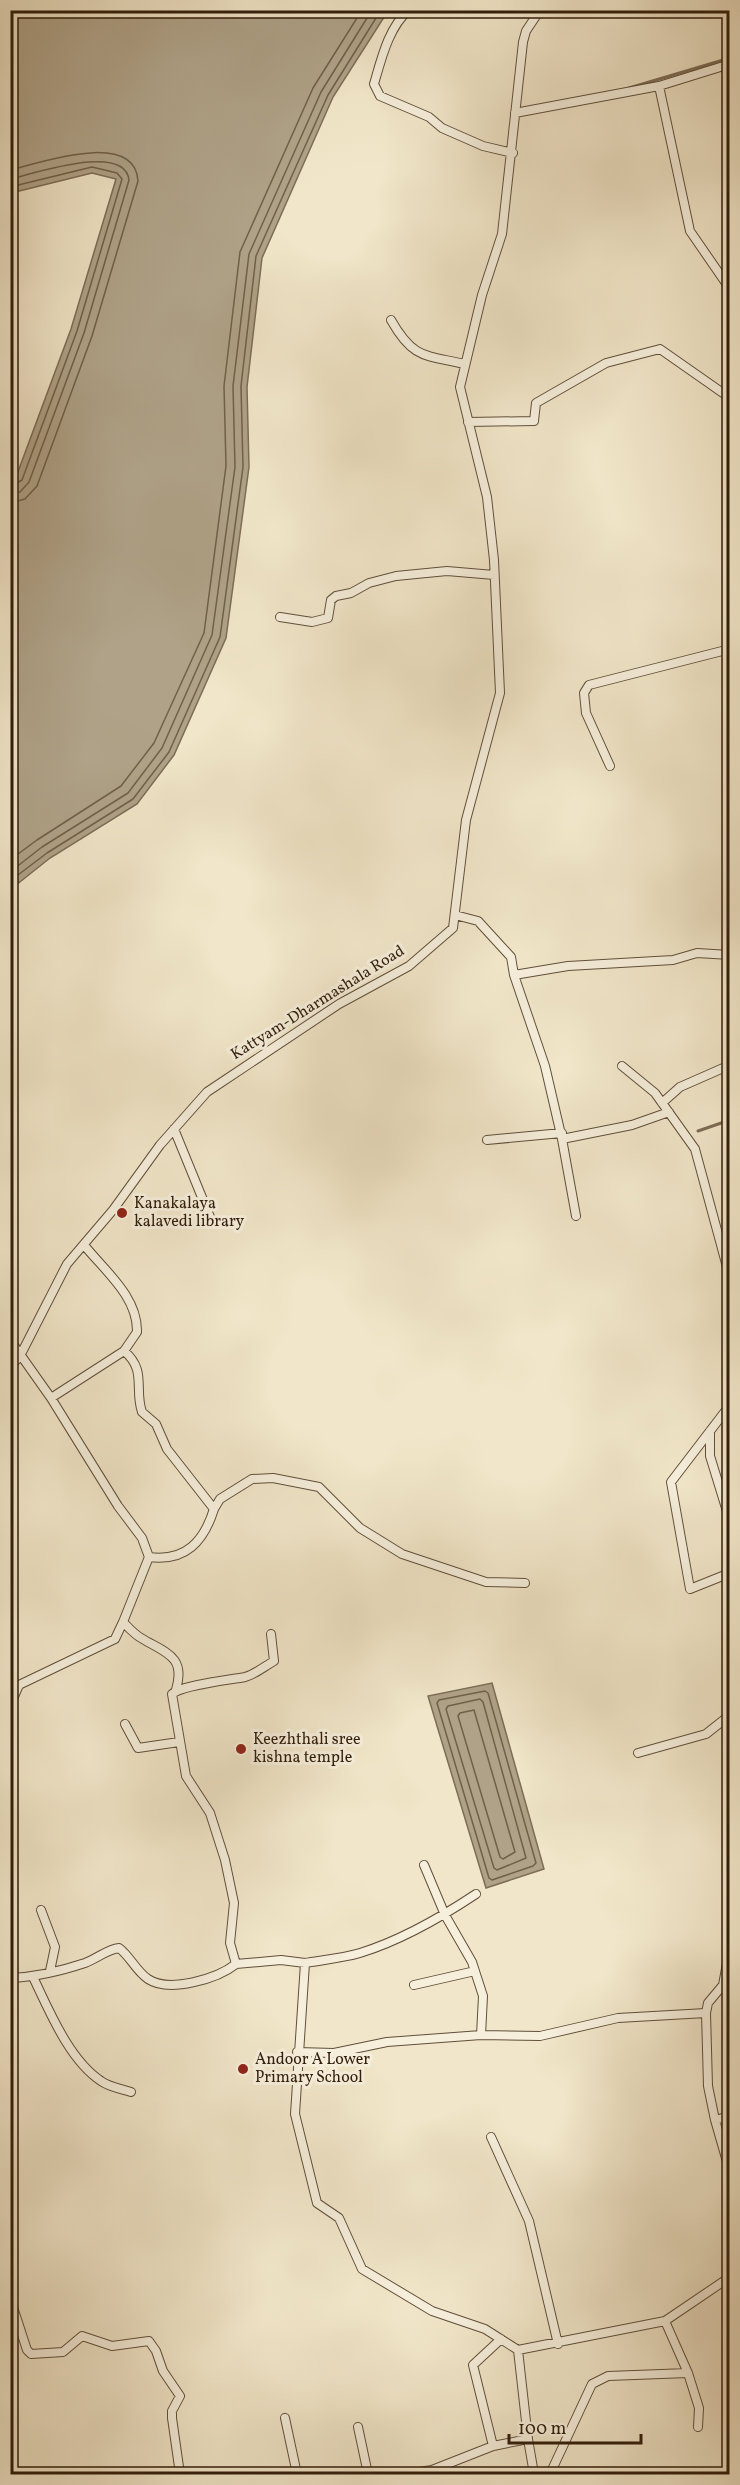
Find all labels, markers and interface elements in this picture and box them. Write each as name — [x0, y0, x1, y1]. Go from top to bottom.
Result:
street label: Kattyam-Dharmashala Road — [227, 940, 409, 1066]
place label: Kanakalaya kalavedi library — [134, 1193, 245, 1233]
marker: Kanakalaya kalavedi library — [115, 1206, 129, 1220]
place label: Keezhthali sree kishna temple — [253, 1729, 361, 1769]
marker: Keezhthali sree kishna temple — [234, 1742, 248, 1756]
place label: Andoor A Lower Primary School — [255, 2049, 370, 2089]
marker: Andoor A Lower Primary School — [236, 2062, 250, 2076]
scale bar — [509, 2407, 641, 2445]
text: 100 m — [518, 2417, 567, 2442]

